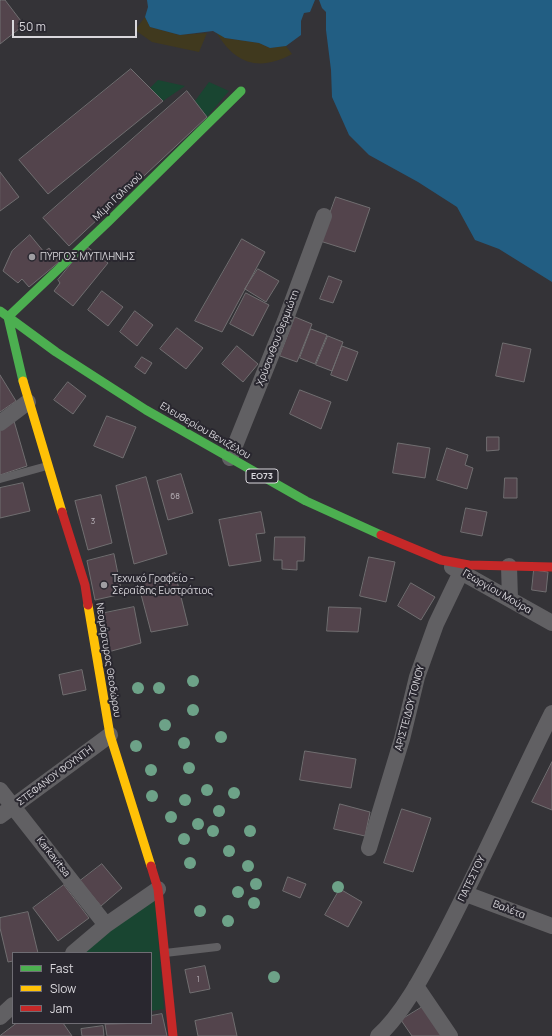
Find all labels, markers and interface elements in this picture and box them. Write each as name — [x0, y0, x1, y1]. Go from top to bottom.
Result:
scale bar — [14, 12, 139, 38]
text: 50 m — [19, 18, 46, 35]
street label: Μίμη Γαληνού — [91, 170, 145, 224]
place label: ΠΥΡΓΟΣ ΜΥΤΙΛΗΝΗΣ — [40, 251, 135, 263]
marker: ΠΥΡΓΟΣ ΜΥΤΙΛΗΝΗΣ — [27, 252, 37, 262]
street label: Χρύσανθου Θερμιώτη — [254, 288, 302, 388]
street label: Ελευθερίου Βενιζέλου — [158, 400, 252, 462]
road number: ΕΟ73 — [246, 469, 278, 483]
house number: 68 — [170, 492, 180, 502]
house number: 3 — [91, 517, 95, 527]
street label: Γεωργίου Μούρα — [460, 567, 534, 617]
place label: Τεχνικό Γραφείο - Σεραΐδης Ευστράτιος — [112, 573, 213, 596]
marker: Τεχνικό Γραφείο - Σεραΐδης Ευστράτιος — [99, 580, 109, 590]
street label: Νεομάρτυρος Θεοδώρου — [93, 602, 123, 718]
street label: ΑΡΙΣΤΕΙΔΟΥ ΤΟΝΟΥ — [393, 664, 427, 752]
street label: ΣΤΕΦΑΝΟΥ ΦΟΥΝΤΗ — [15, 744, 95, 808]
street label: Karkavitsa — [34, 835, 72, 879]
street label: ΠΑΤΕΣΤΟΥ — [456, 854, 488, 904]
street label: Βαλέτα — [491, 898, 527, 922]
legend — [12, 952, 152, 1024]
text: Fast — [50, 960, 74, 977]
house number: 1 — [196, 975, 200, 985]
text: Slow — [50, 980, 76, 997]
text: Jam — [50, 1000, 72, 1017]

